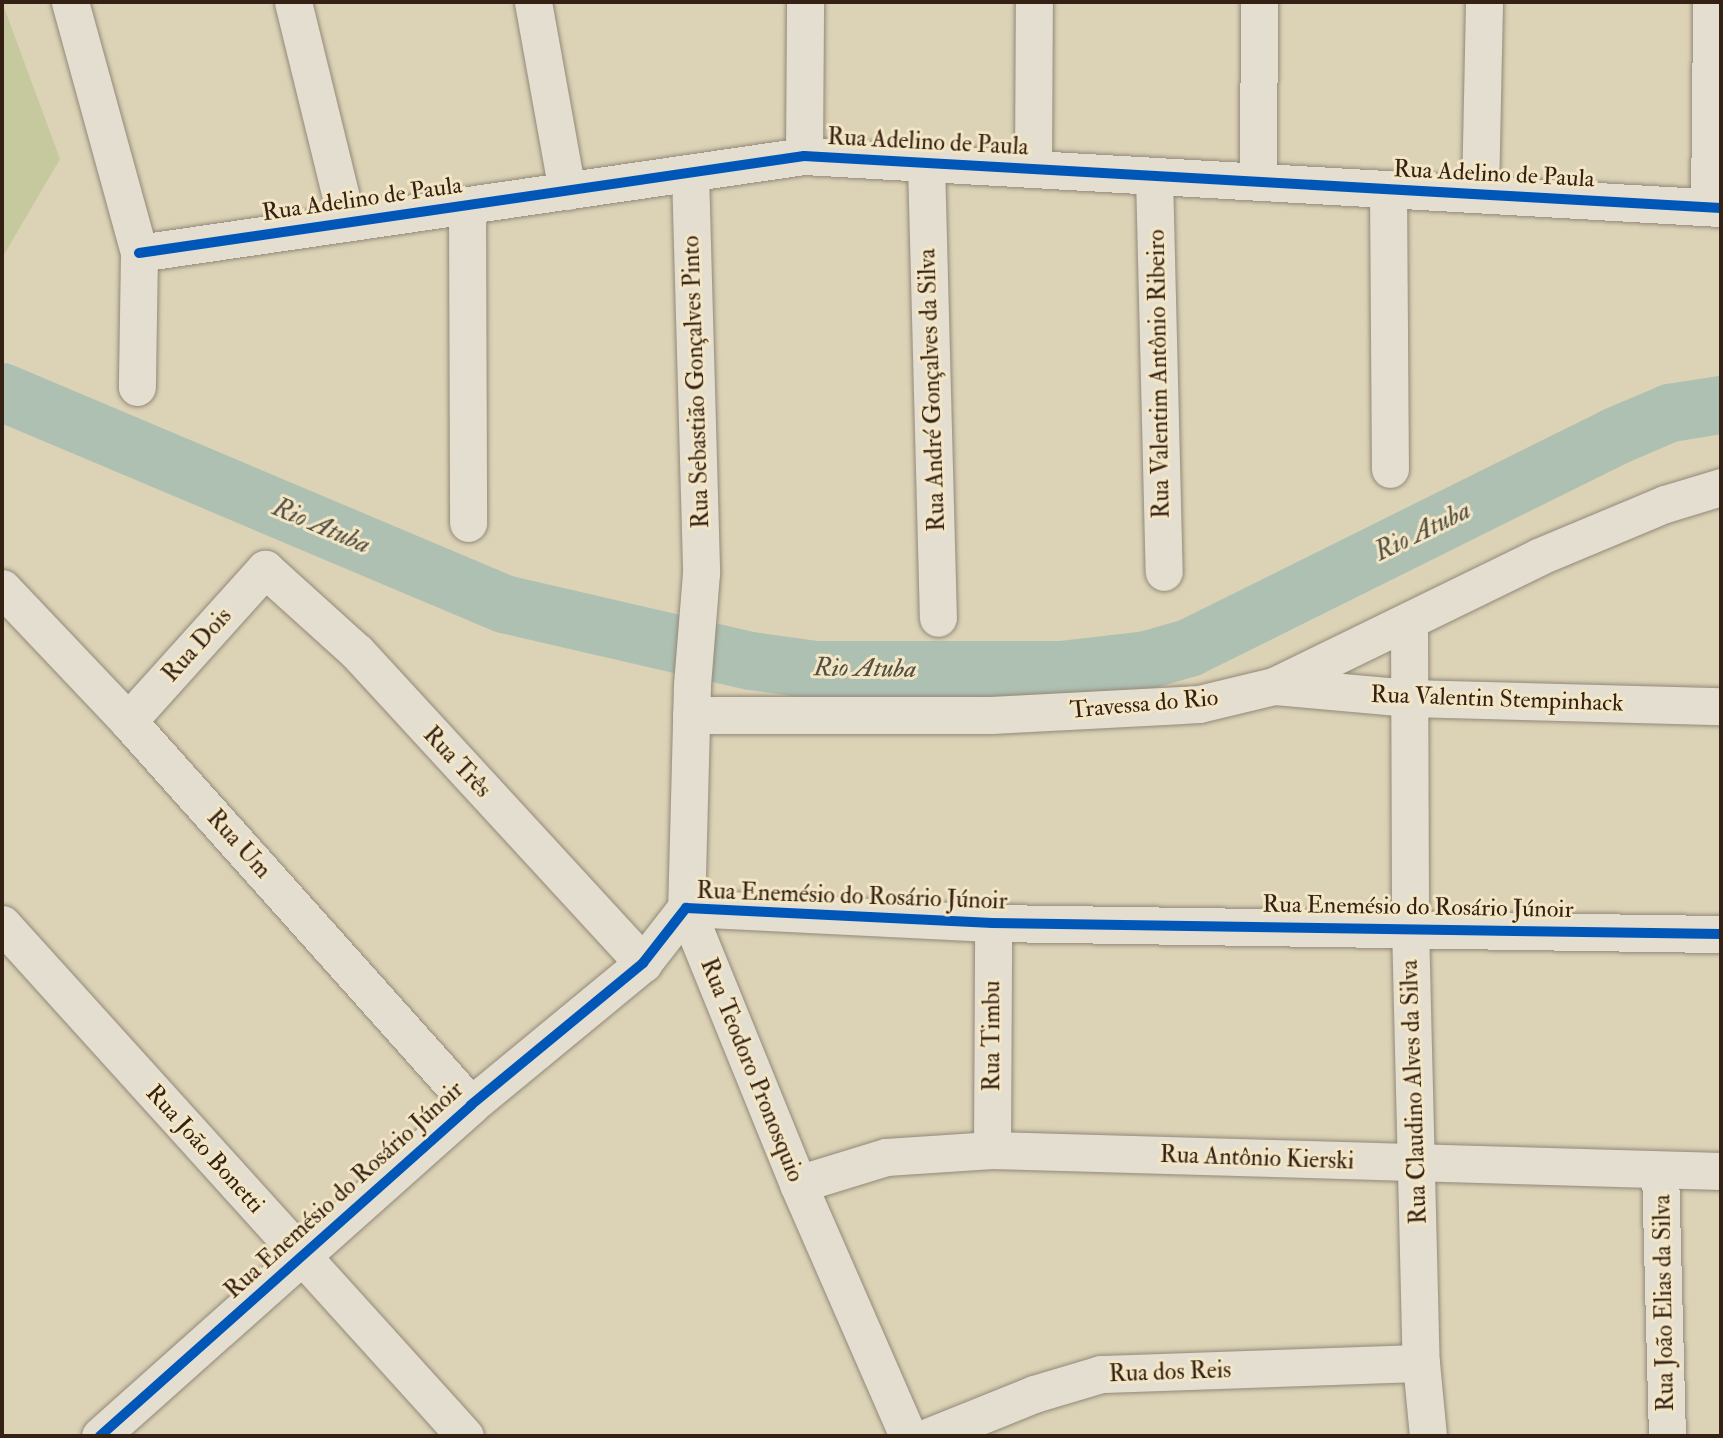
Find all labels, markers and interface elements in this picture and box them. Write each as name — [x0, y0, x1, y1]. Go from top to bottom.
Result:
street label: Rua Adelino de Paula — [827, 122, 1029, 162]
street label: Rua Adelino de Paula — [1393, 154, 1595, 194]
street label: Rua Adelino de Paula — [260, 171, 464, 227]
street label: Rua Valentim Antônio Ribeiro — [1142, 229, 1176, 519]
street label: Rua Sebastião Gonçalves Pinto — [676, 235, 716, 529]
street label: Rua André Gonçalves da Silva — [913, 248, 951, 532]
water label: Rio Atuba — [268, 493, 374, 561]
water label: Rio Atuba — [1370, 495, 1476, 569]
street label: Rua Dois — [156, 602, 238, 688]
water label: Rio Atuba — [813, 653, 917, 685]
street label: Rua Valentin Stempinhack — [1370, 680, 1624, 718]
street label: Travessa do Rio — [1069, 683, 1219, 725]
street label: Rua Três — [417, 721, 497, 803]
street label: Rua Um — [201, 804, 277, 884]
street label: Rua Enemésio do Rosário Júnoir — [696, 876, 1008, 916]
street label: Rua Enemésio do Rosário Júnoir — [1262, 890, 1574, 924]
street label: Rua Teodoro Pronosquio — [694, 954, 810, 1186]
street label: Rua Claudino Alves da Silva — [1395, 959, 1433, 1225]
street label: Rua Timbu — [978, 981, 1006, 1091]
street label: Rua Enemésio do Rosário Júnoir — [219, 1075, 469, 1305]
street label: Rua João Bonetti — [140, 1079, 270, 1219]
street label: Rua Antônio Kierski — [1159, 1140, 1355, 1176]
street label: Rua João Elias da Silva — [1648, 1194, 1680, 1412]
street label: Rua dos Reis — [1108, 1355, 1232, 1389]

